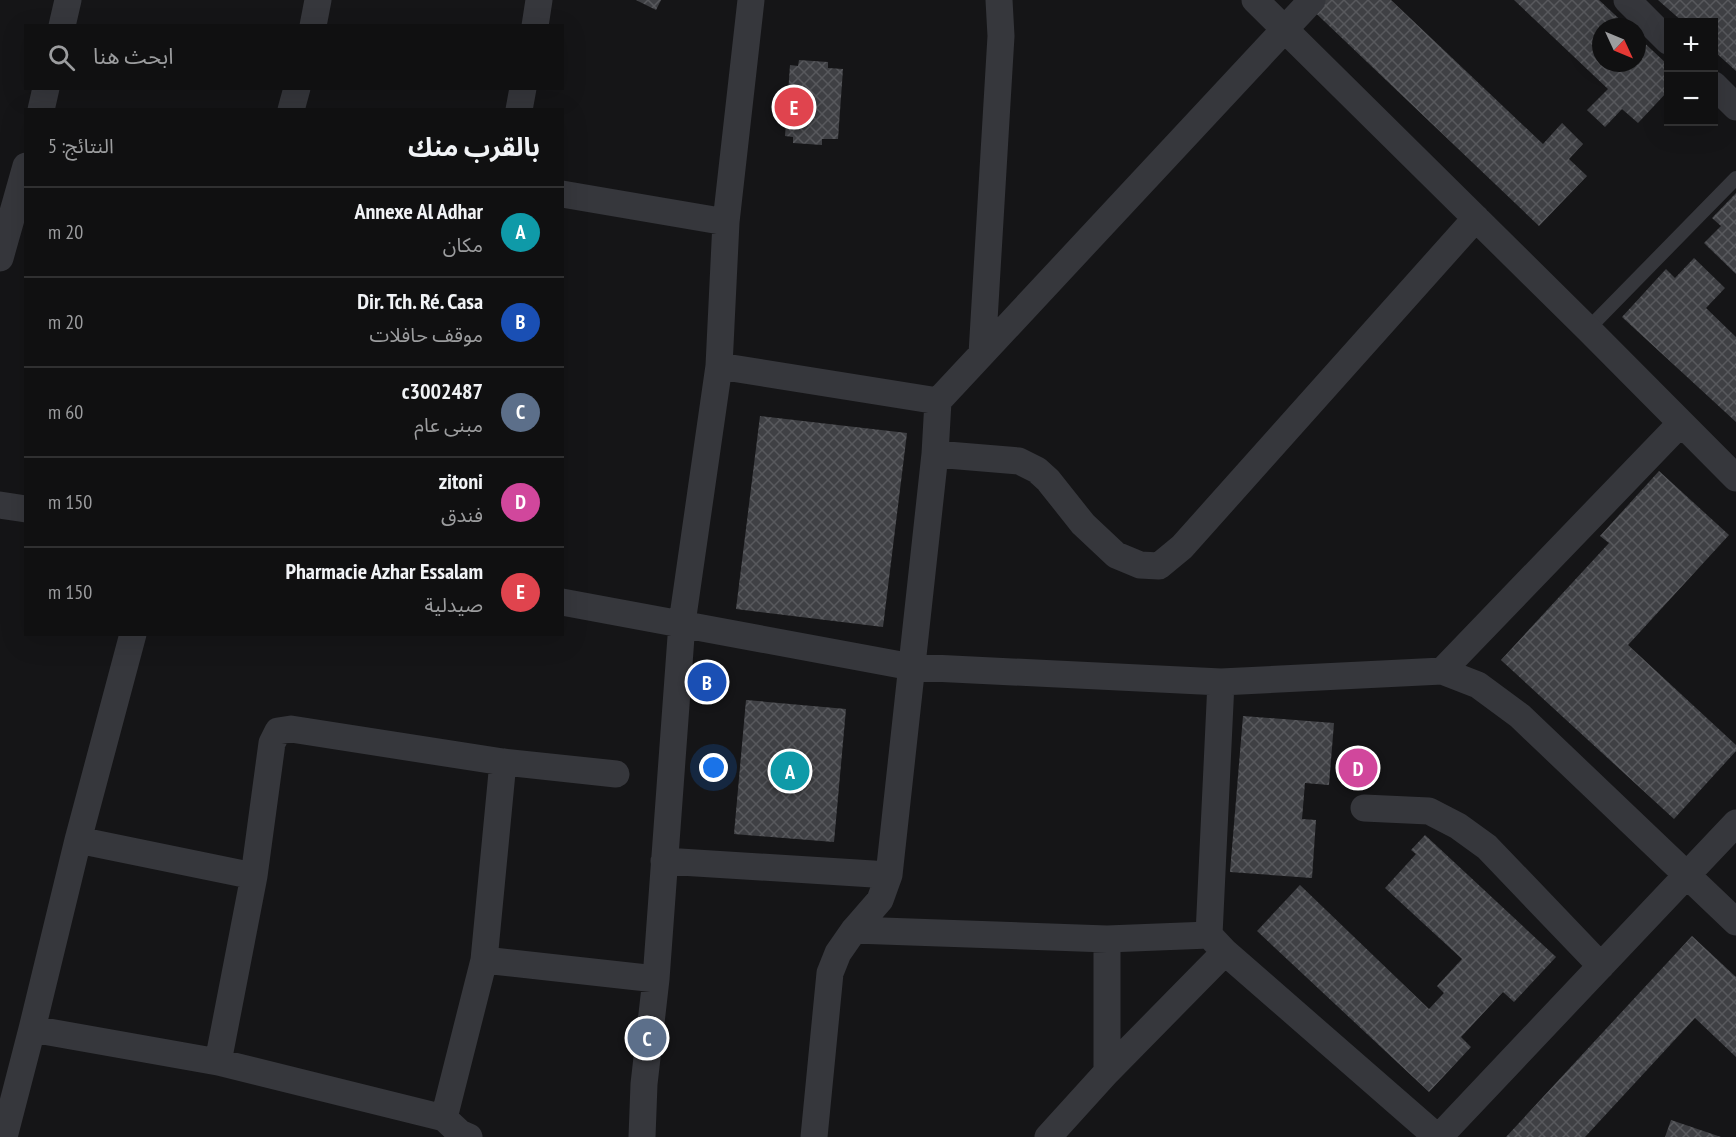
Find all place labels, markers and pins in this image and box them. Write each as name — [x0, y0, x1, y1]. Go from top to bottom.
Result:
pin: E — [774, 84, 814, 130]
pin: B — [688, 660, 726, 704]
pin: D — [1338, 746, 1378, 790]
pin: A — [770, 748, 810, 794]
pin: C — [628, 1016, 666, 1060]

